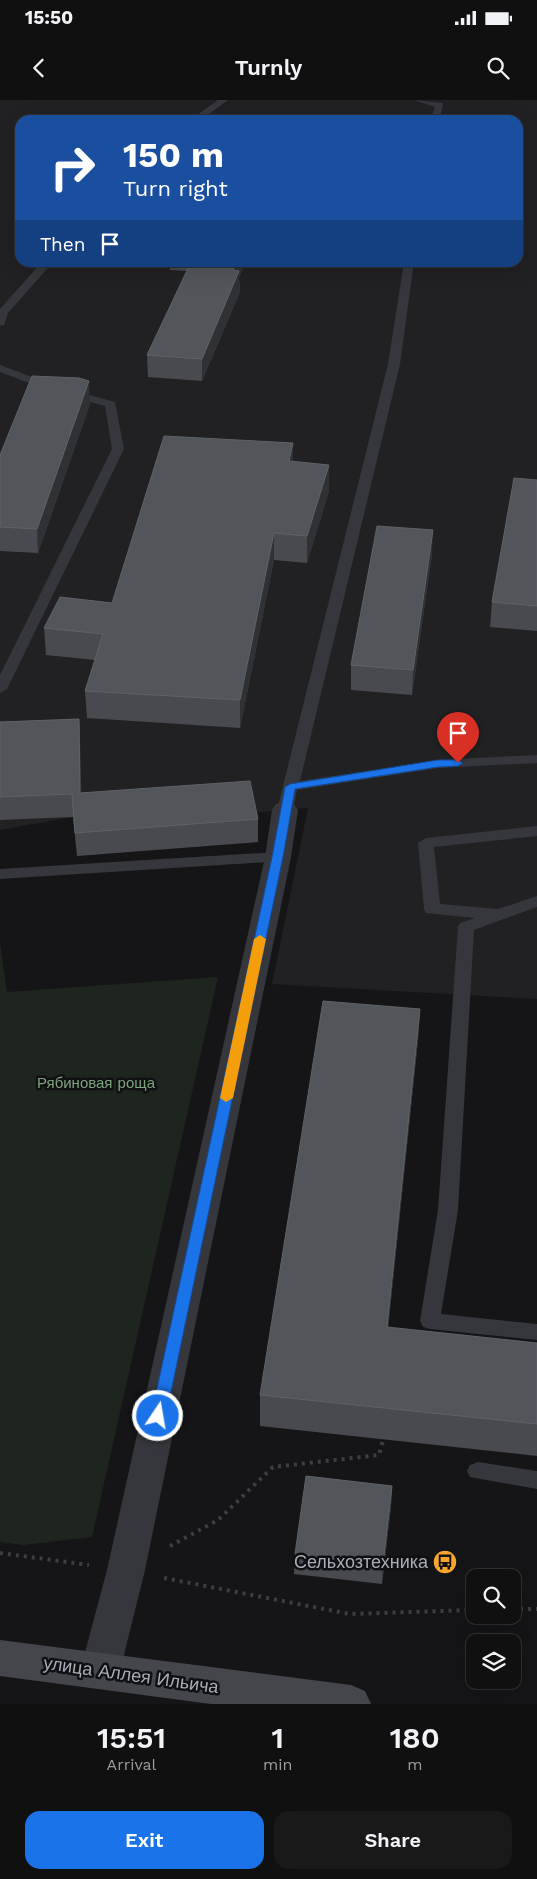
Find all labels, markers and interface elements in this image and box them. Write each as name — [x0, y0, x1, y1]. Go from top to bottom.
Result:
text: 15:50 — [25, 6, 73, 29]
icon: back — [25, 54, 53, 82]
icon: search — [484, 54, 512, 82]
text: Turnly — [235, 55, 302, 80]
text: 150 m — [123, 134, 224, 176]
icon: right — [40, 135, 105, 200]
text: Turn right — [123, 176, 228, 201]
icon: arrive — [96, 230, 124, 258]
text: Then — [40, 233, 86, 256]
pin — [437, 712, 479, 763]
icon: arrive — [444, 719, 472, 747]
park label: Рябиновая роща — [37, 1074, 156, 1092]
position arrow — [131, 1389, 183, 1441]
bus stop icon: Сельхозтехника — [432, 1549, 458, 1575]
place label: Сельхозтехника — [294, 1551, 429, 1572]
map controls — [466, 1569, 521, 1689]
button: search — [466, 1569, 521, 1624]
button: layers — [466, 1634, 521, 1689]
street label: улица Аллея Ильича — [42, 1652, 221, 1697]
text: 15:51 — [97, 1720, 166, 1755]
text: 1 — [272, 1720, 284, 1755]
text: 180 — [390, 1720, 440, 1755]
text: Arrival — [107, 1755, 157, 1774]
text: min — [263, 1755, 293, 1774]
text: m — [407, 1755, 422, 1774]
button: Exit — [25, 1811, 264, 1869]
button: Share — [274, 1811, 512, 1869]

